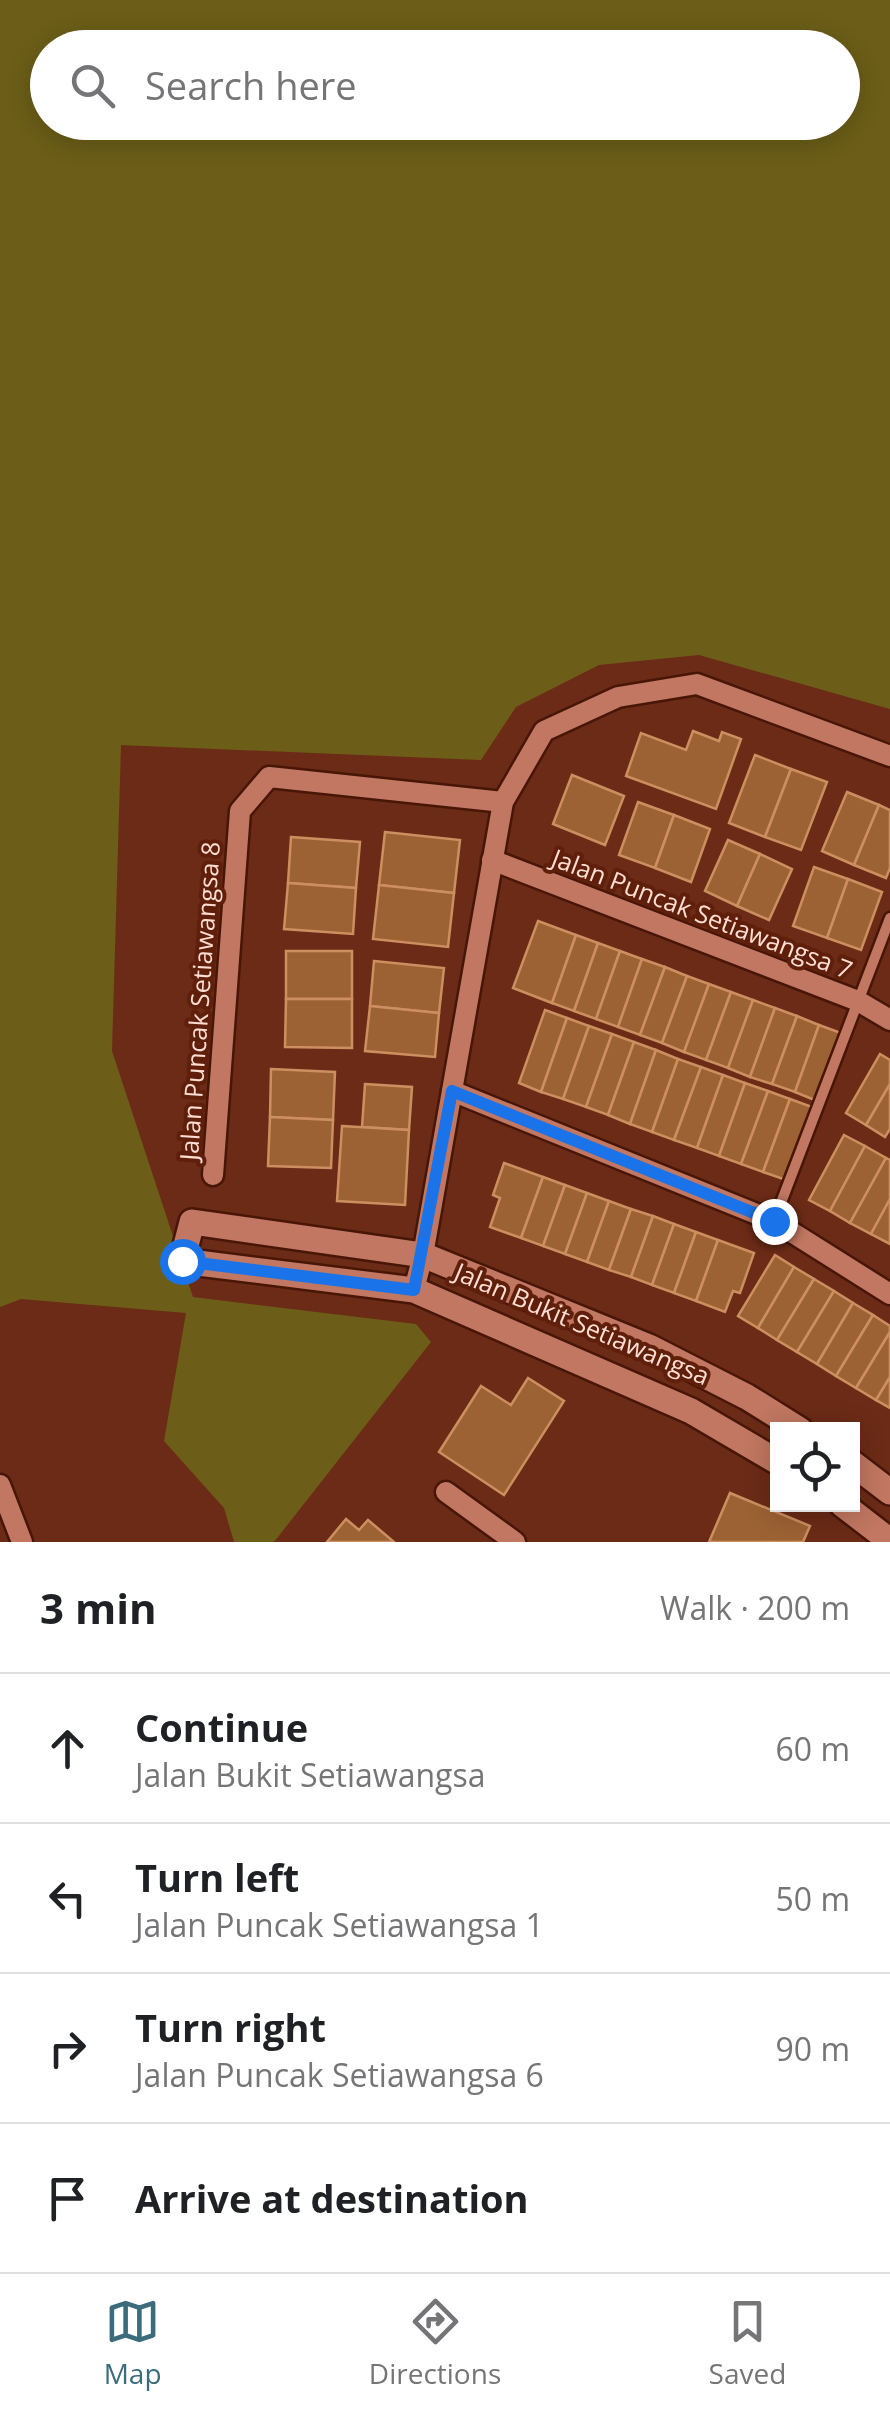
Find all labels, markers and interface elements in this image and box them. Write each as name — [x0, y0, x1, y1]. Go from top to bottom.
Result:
search box — [30, 30, 860, 140]
icon: search — [65, 58, 120, 113]
text: Search here — [145, 59, 357, 111]
street label: Jalan Puncak Setiawangsa 7 — [545, 839, 858, 986]
street label: Jalan Puncak Setiawangsa 8 — [171, 840, 227, 1163]
route end — [752, 1199, 798, 1245]
route start — [160, 1239, 206, 1285]
street label: Jalan Bukit Setiawangsa — [448, 1253, 715, 1392]
map controls — [770, 1422, 860, 1512]
button: locate — [770, 1422, 860, 1512]
text: 3 min — [40, 1579, 157, 1636]
text: Walk · 200 m — [660, 1586, 850, 1629]
text: Continue — [135, 1701, 308, 1753]
icon: ahead — [40, 1721, 95, 1776]
text: 60 m — [775, 1727, 850, 1770]
text: Jalan Bukit Setiawangsa — [135, 1753, 485, 1796]
text: Turn left — [135, 1851, 299, 1903]
icon: left — [40, 1871, 95, 1926]
text: 50 m — [775, 1877, 850, 1920]
text: Jalan Puncak Setiawangsa 1 — [135, 1903, 544, 1946]
text: Turn right — [135, 2001, 326, 2053]
icon: right — [40, 2021, 95, 2076]
text: 90 m — [775, 2027, 850, 2070]
text: Jalan Puncak Setiawangsa 6 — [135, 2053, 544, 2096]
icon: arrive — [40, 2171, 95, 2226]
text: Arrive at destination — [135, 2172, 529, 2224]
tab: Map — [104, 2294, 162, 2392]
tab: Directions — [369, 2294, 501, 2392]
tab: Saved — [709, 2294, 786, 2392]

